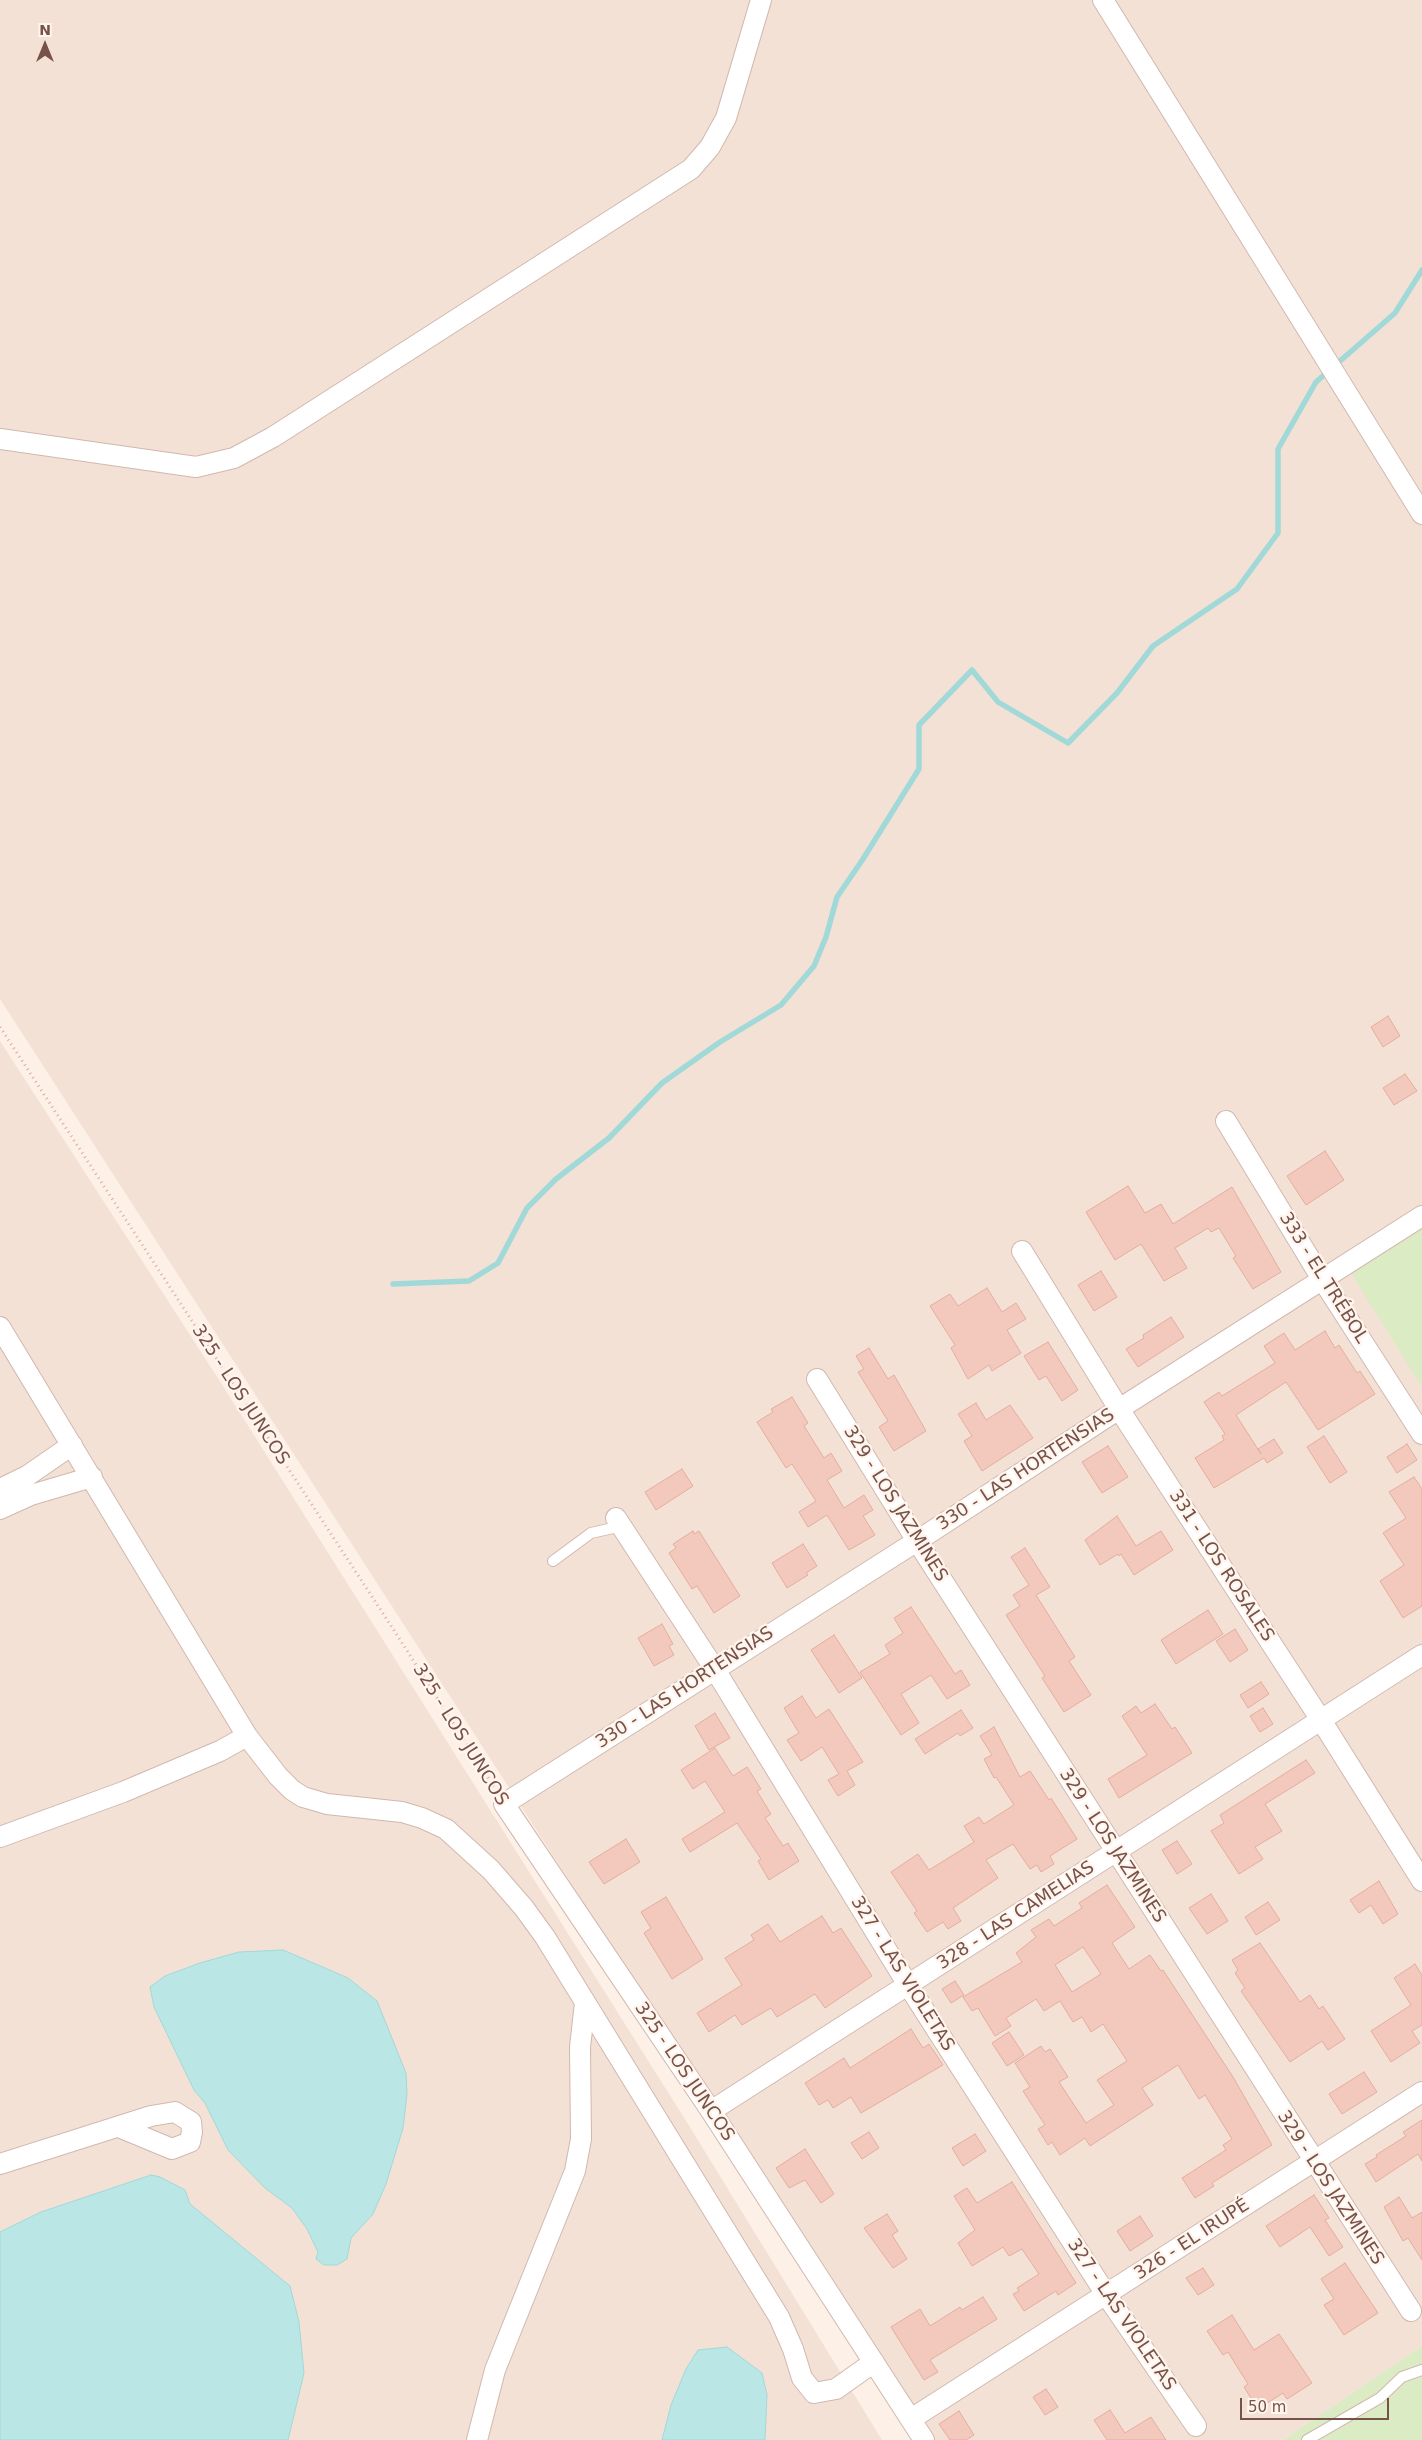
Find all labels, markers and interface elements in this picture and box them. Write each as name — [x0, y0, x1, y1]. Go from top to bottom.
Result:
north arrow — [20, 20, 70, 70]
text: N — [39, 22, 51, 38]
street label: 333 - EL TRÉBOL — [1274, 1208, 1372, 1348]
street label: 325 - LOS JUNCOS — [187, 1321, 293, 1469]
street label: 330 - LAS HORTENSIAS — [933, 1404, 1119, 1536]
street label: 329 - LOS JAZMINES — [838, 1422, 952, 1586]
street label: 331 - LOS ROSALES — [1164, 1486, 1278, 1646]
street label: 330 - LAS HORTENSIAS — [592, 1622, 778, 1754]
street label: 325 - LOS JUNCOS — [408, 1660, 512, 1810]
street label: 329 - LOS JAZMINES — [1054, 1765, 1170, 1927]
street label: 328 - LAS CAMELIAS — [933, 1857, 1099, 1975]
street label: 327 - LAS VIOLETAS — [845, 1892, 959, 2056]
street label: 325 - LOS JUNCOS — [629, 1998, 739, 2146]
street label: 329 - LOS JAZMINES — [1272, 2107, 1388, 2269]
street label: 326 - EL IRUPÉ — [1130, 2195, 1254, 2285]
street label: 327 - LAS VIOLETAS — [1062, 2235, 1180, 2395]
scale bar — [1242, 2388, 1391, 2420]
text: 50 m — [1248, 2398, 1286, 2416]

